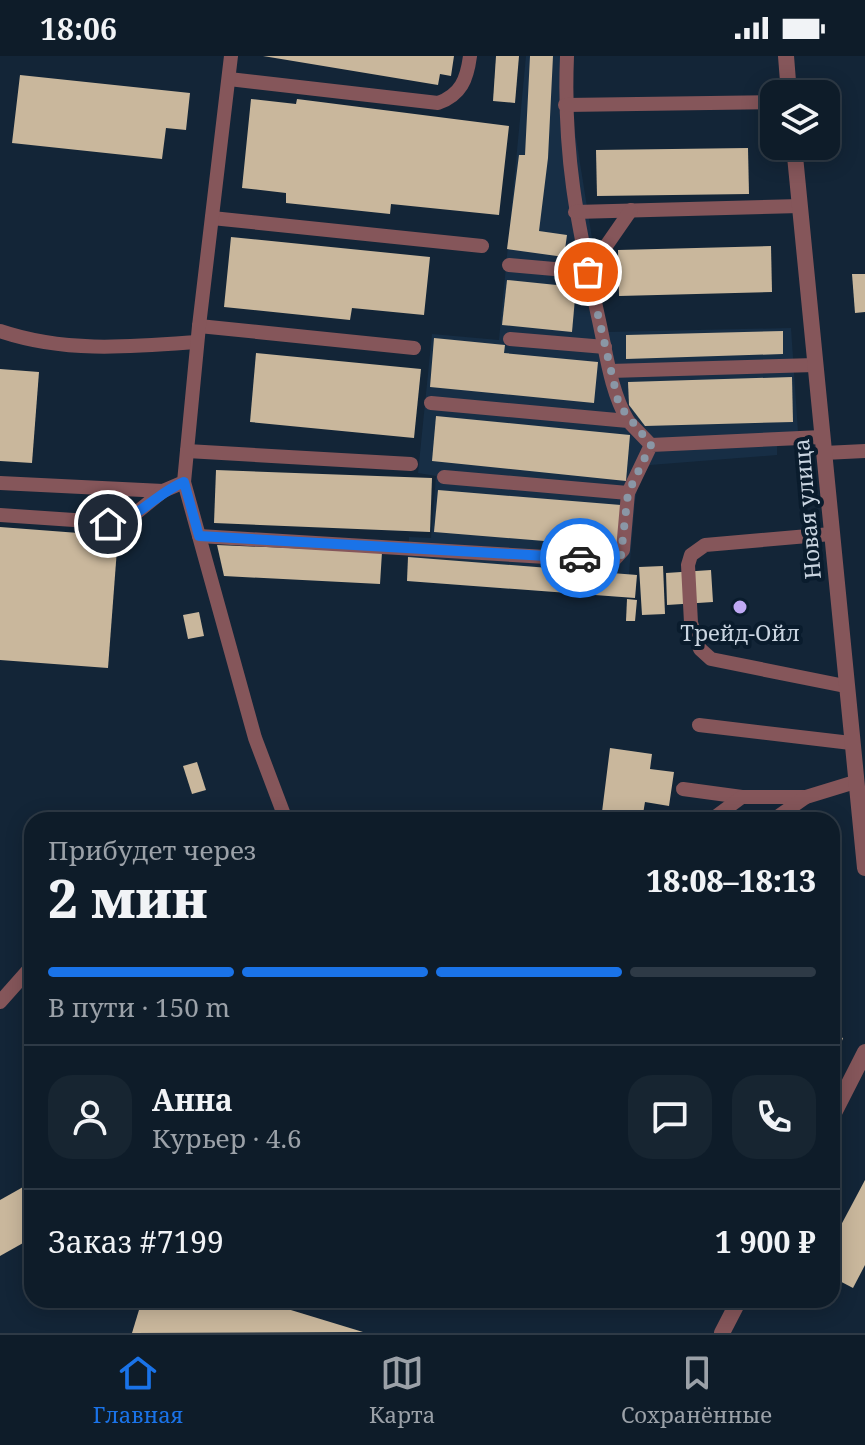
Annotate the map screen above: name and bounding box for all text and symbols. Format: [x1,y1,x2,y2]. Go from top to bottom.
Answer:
text: 18:06 [40,8,117,49]
map controls [760,80,840,160]
button: layers [760,80,840,160]
pin [554,238,622,306]
icon: bag [566,250,610,294]
street label: Новая улица [785,437,827,581]
pin [74,490,142,558]
icon: home [86,502,130,546]
courier [540,518,620,598]
icon: car [558,536,602,580]
marker: Трейд-Ойл [731,598,749,616]
place label: Трейд-Ойл [680,617,800,647]
text: Прибудет через [48,832,256,868]
text: 18:08–18:13 [646,860,816,901]
text: 2 мин [48,862,207,933]
text: В пути · 150 m [48,989,230,1025]
button: person [48,1075,132,1159]
button: chat [628,1075,712,1159]
button: phone [732,1075,816,1159]
text: Анна [152,1079,233,1120]
text: Курьер · 4.6 [152,1120,302,1156]
text: Заказ #7199 [48,1221,224,1262]
text: 1 900 ₽ [715,1221,816,1262]
tab: Главная [93,1351,183,1429]
tab: Карта [369,1351,435,1429]
tab: Сохранённые [621,1351,772,1429]

